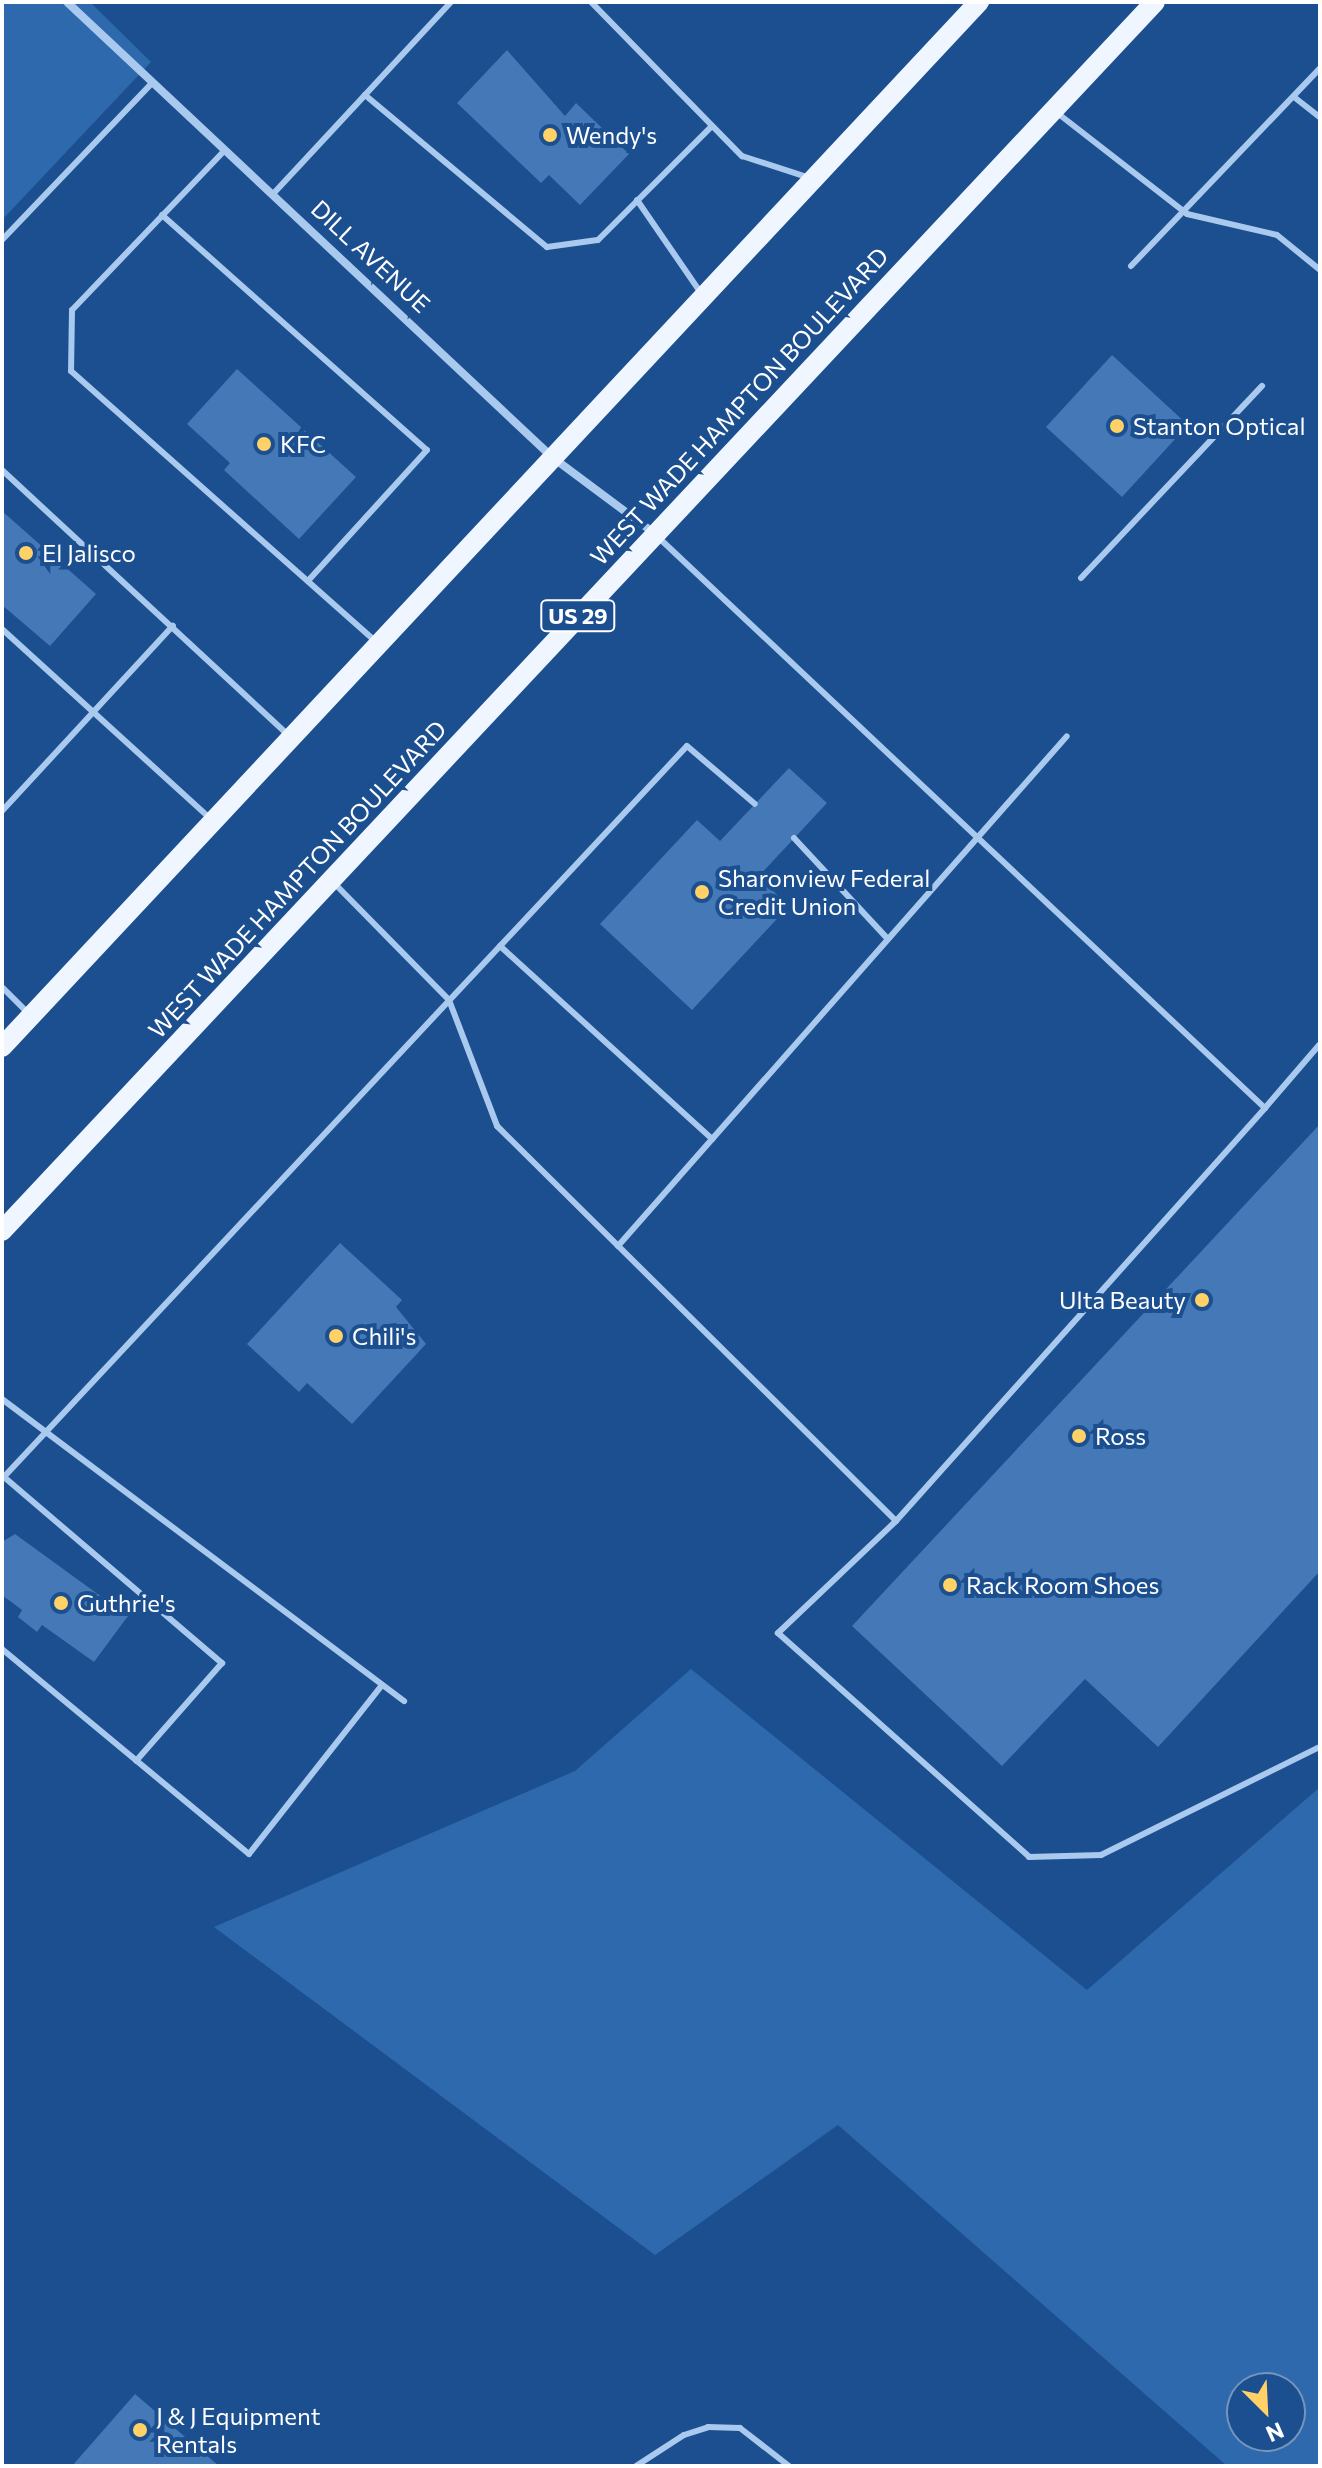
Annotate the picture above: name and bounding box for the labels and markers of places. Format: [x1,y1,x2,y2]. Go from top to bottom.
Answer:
place label: Wendy's [566,121,657,149]
marker: Wendy's [541,126,559,144]
place label: Stanton Optical [1133,412,1305,440]
marker: Stanton Optical [1108,417,1126,435]
place label: KFC [280,430,326,458]
marker: KFC [255,435,273,453]
place label: El Jalisco [42,539,136,567]
marker: El Jalisco [17,544,35,562]
place label: Sharonview Federal Credit Union [718,864,930,920]
marker: Sharonview Federal Credit Union [693,883,711,901]
place label: Ulta Beauty [1059,1286,1186,1314]
marker: Ulta Beauty [1193,1291,1211,1309]
place label: Chili's [352,1322,416,1350]
marker: Chili's [327,1327,345,1345]
place label: Ross [1095,1422,1146,1450]
marker: Ross [1070,1427,1088,1445]
place label: Rack Room Shoes [966,1571,1159,1599]
marker: Rack Room Shoes [941,1576,959,1594]
place label: Guthrie's [77,1589,176,1617]
marker: Guthrie's [52,1594,70,1612]
place label: J & J Equipment Rentals [156,2402,321,2458]
marker: J & J Equipment Rentals [131,2421,149,2439]

